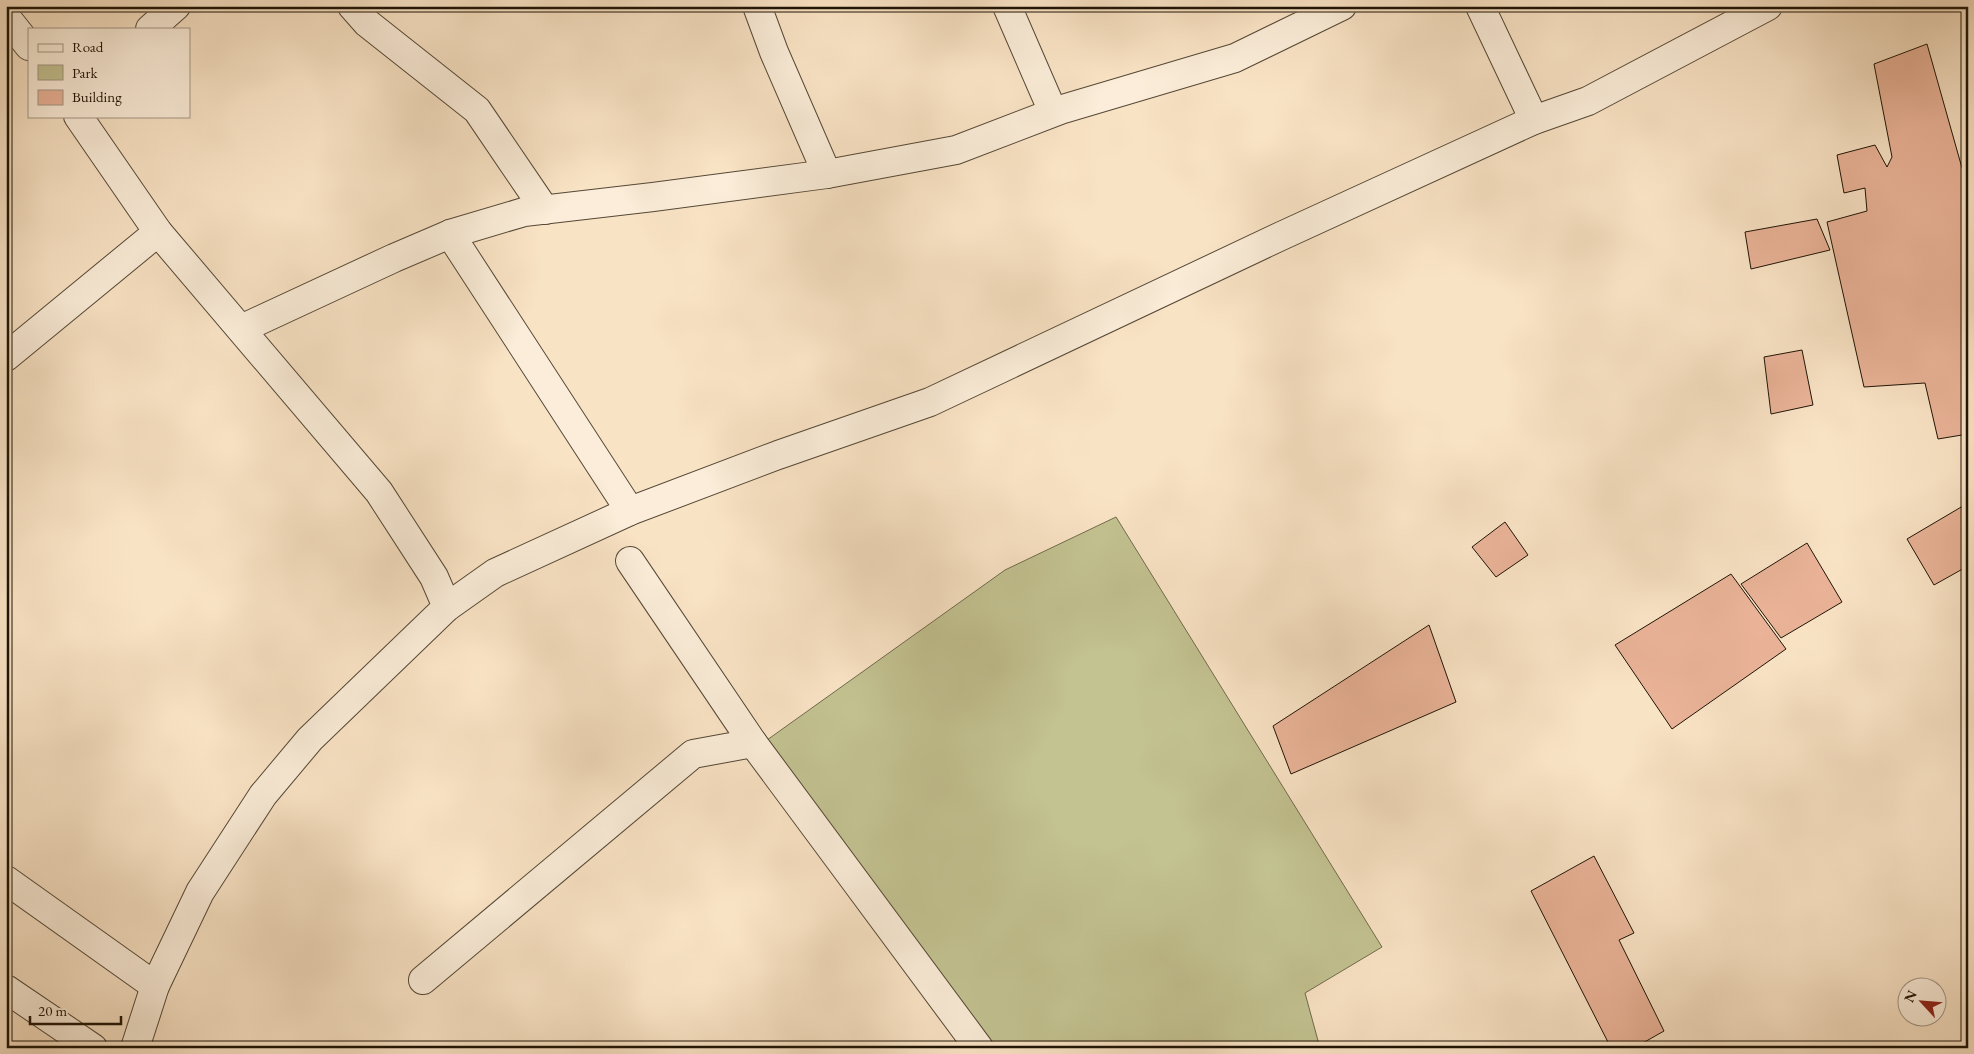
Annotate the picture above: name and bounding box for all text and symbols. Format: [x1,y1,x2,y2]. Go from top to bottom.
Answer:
legend [28,28,190,118]
text: Road [72,37,104,56]
text: Park [72,63,99,82]
text: Building [72,87,122,106]
north arrow [1896,976,1946,1026]
text: N [1900,987,1921,1005]
scale bar [30,994,121,1026]
text: 20 m [38,1001,67,1020]

